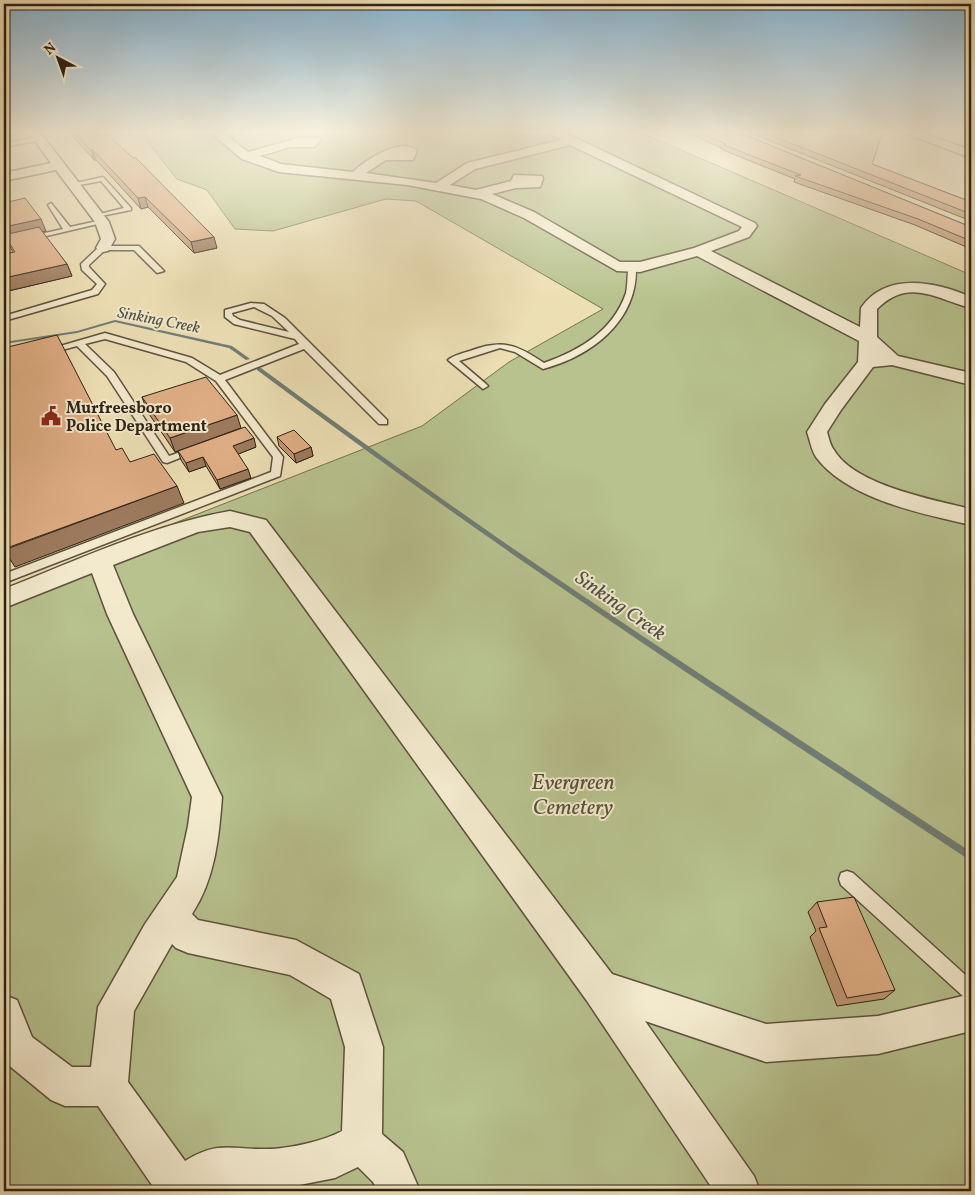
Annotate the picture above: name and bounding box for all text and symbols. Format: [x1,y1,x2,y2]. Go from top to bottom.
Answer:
north arrow [32,32,82,82]
text: N [40,39,61,60]
water label: Sinking Creek [115,302,203,340]
place label: Murfreesboro Police Department [66,398,207,438]
public building icon: Murfreesboro Police Department [40,405,62,427]
water label: Sinking Creek [569,565,671,648]
park label: Evergreen Cemetery [531,768,615,824]

